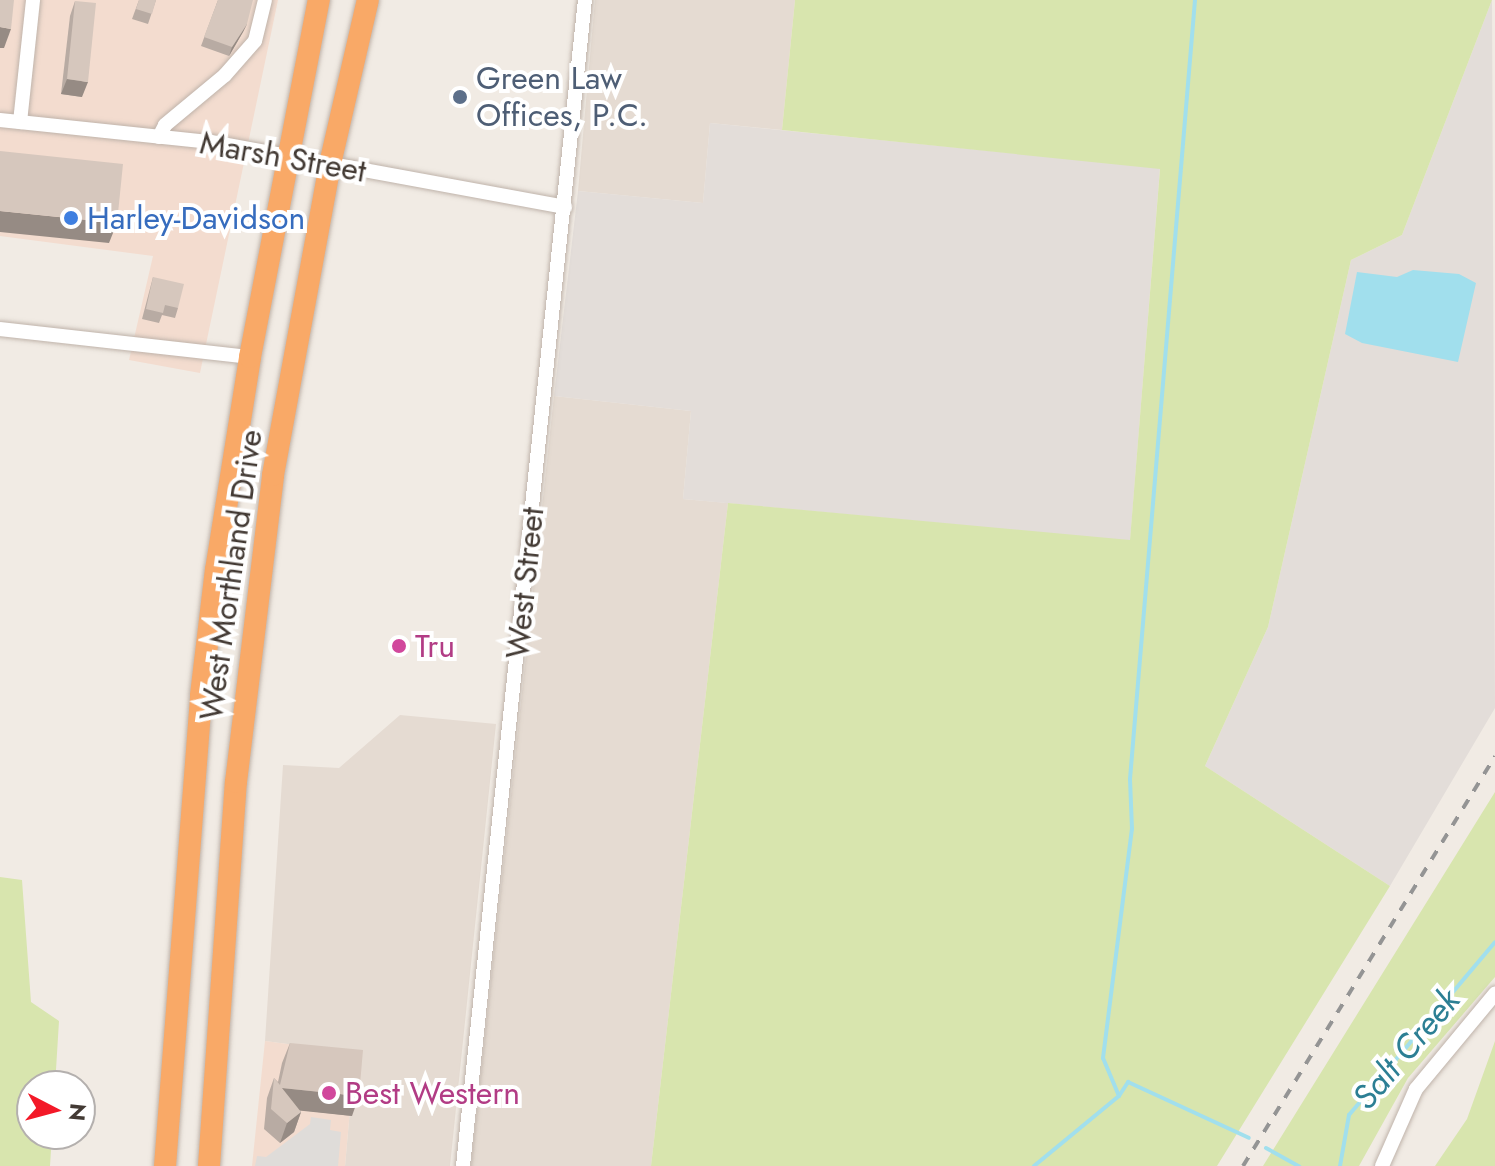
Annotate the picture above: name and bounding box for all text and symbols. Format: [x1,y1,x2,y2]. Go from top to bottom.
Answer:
place label: Green Law Offices, P.C. [476,60,648,135]
marker: Green Law Offices, P.C. [451,88,469,106]
street label: Marsh Street [197,124,369,190]
place label: Harley-Davidson [87,199,305,237]
marker: Harley-Davidson [62,209,80,227]
street label: West Morthland Drive [192,427,270,723]
street label: West Street [498,505,552,661]
place label: Tru [415,627,455,665]
marker: Tru [390,637,408,655]
water label: Salt Creek [1344,981,1468,1117]
north arrow [16,1070,96,1150]
place label: Best Western [345,1074,520,1112]
marker: Best Western [320,1084,338,1102]
text: N [61,1102,95,1123]

